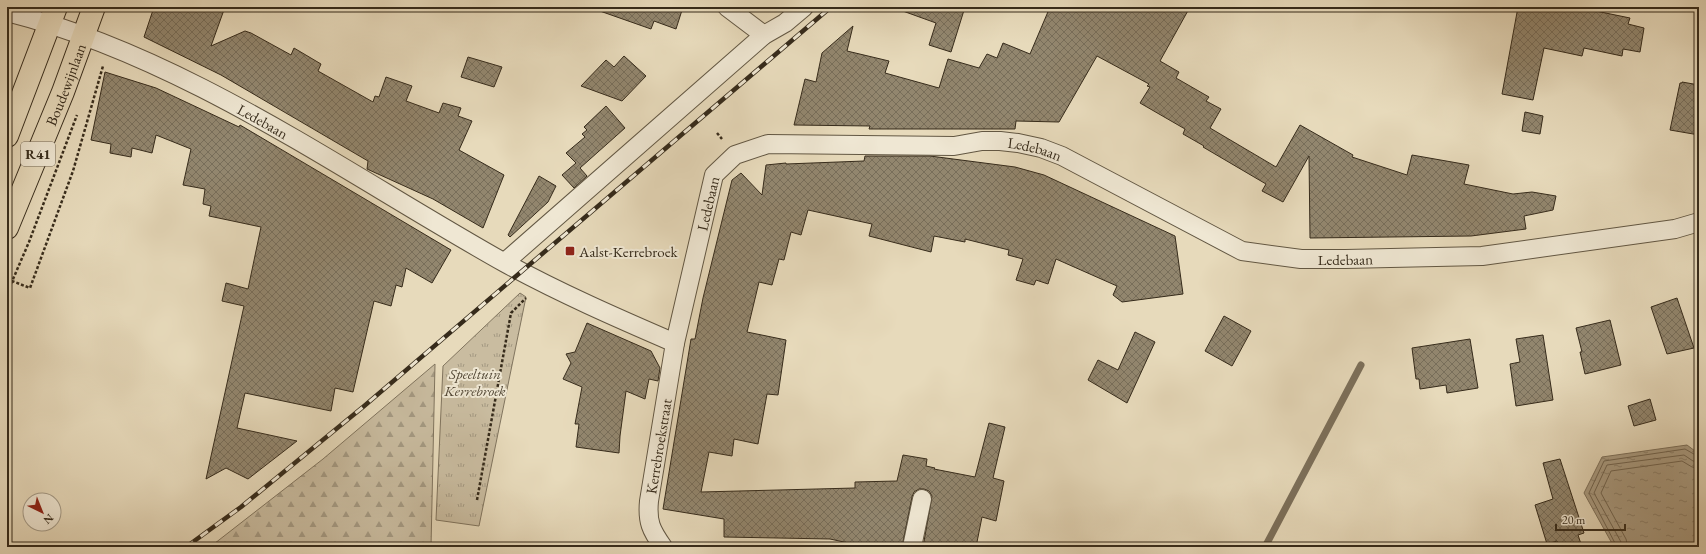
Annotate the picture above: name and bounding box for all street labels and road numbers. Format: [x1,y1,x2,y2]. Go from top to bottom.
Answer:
street label: Boudewijnlaan [41,41,89,128]
street label: Ledebaan [234,99,292,143]
street label: Ledebaan [1007,132,1065,165]
road number: R41 [21,142,55,166]
street label: Ledebaan [692,174,723,232]
street label: Ledebaan [1318,249,1373,269]
street label: Kerrebroekstraat [641,397,675,495]

